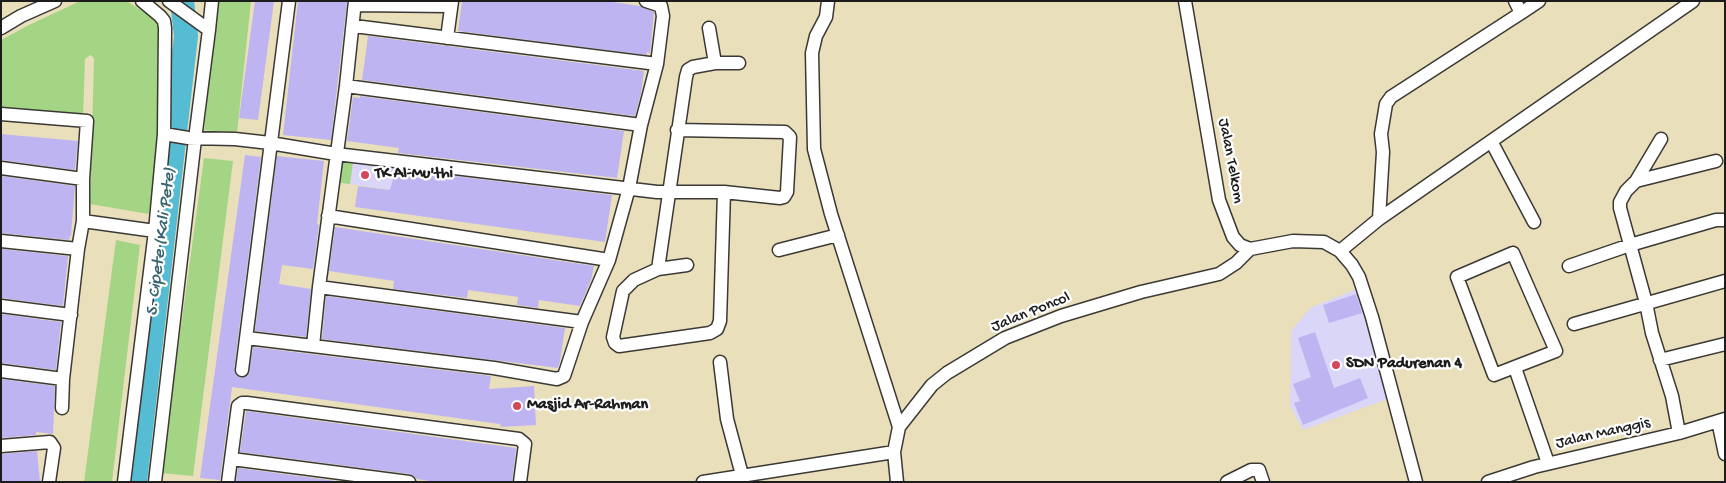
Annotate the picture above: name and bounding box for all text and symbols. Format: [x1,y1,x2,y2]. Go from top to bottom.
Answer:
street label: Jalan Telkom [1212,117,1248,205]
place label: TK Al-Mu'thi [375,165,453,185]
water label: S. Cipete (Kali Pete) [142,167,182,317]
marker: TK Al-Mu'thi [359,169,371,181]
street label: Jalan Poncol [989,289,1073,337]
place label: SDN Padurenan 4 [1346,355,1462,375]
marker: SDN Padurenan 4 [1330,359,1342,371]
place label: Masjid Ar-Rahman [527,396,648,416]
marker: Masjid Ar-Rahman [511,400,523,412]
street label: Jalan Manggis [1554,414,1652,454]

